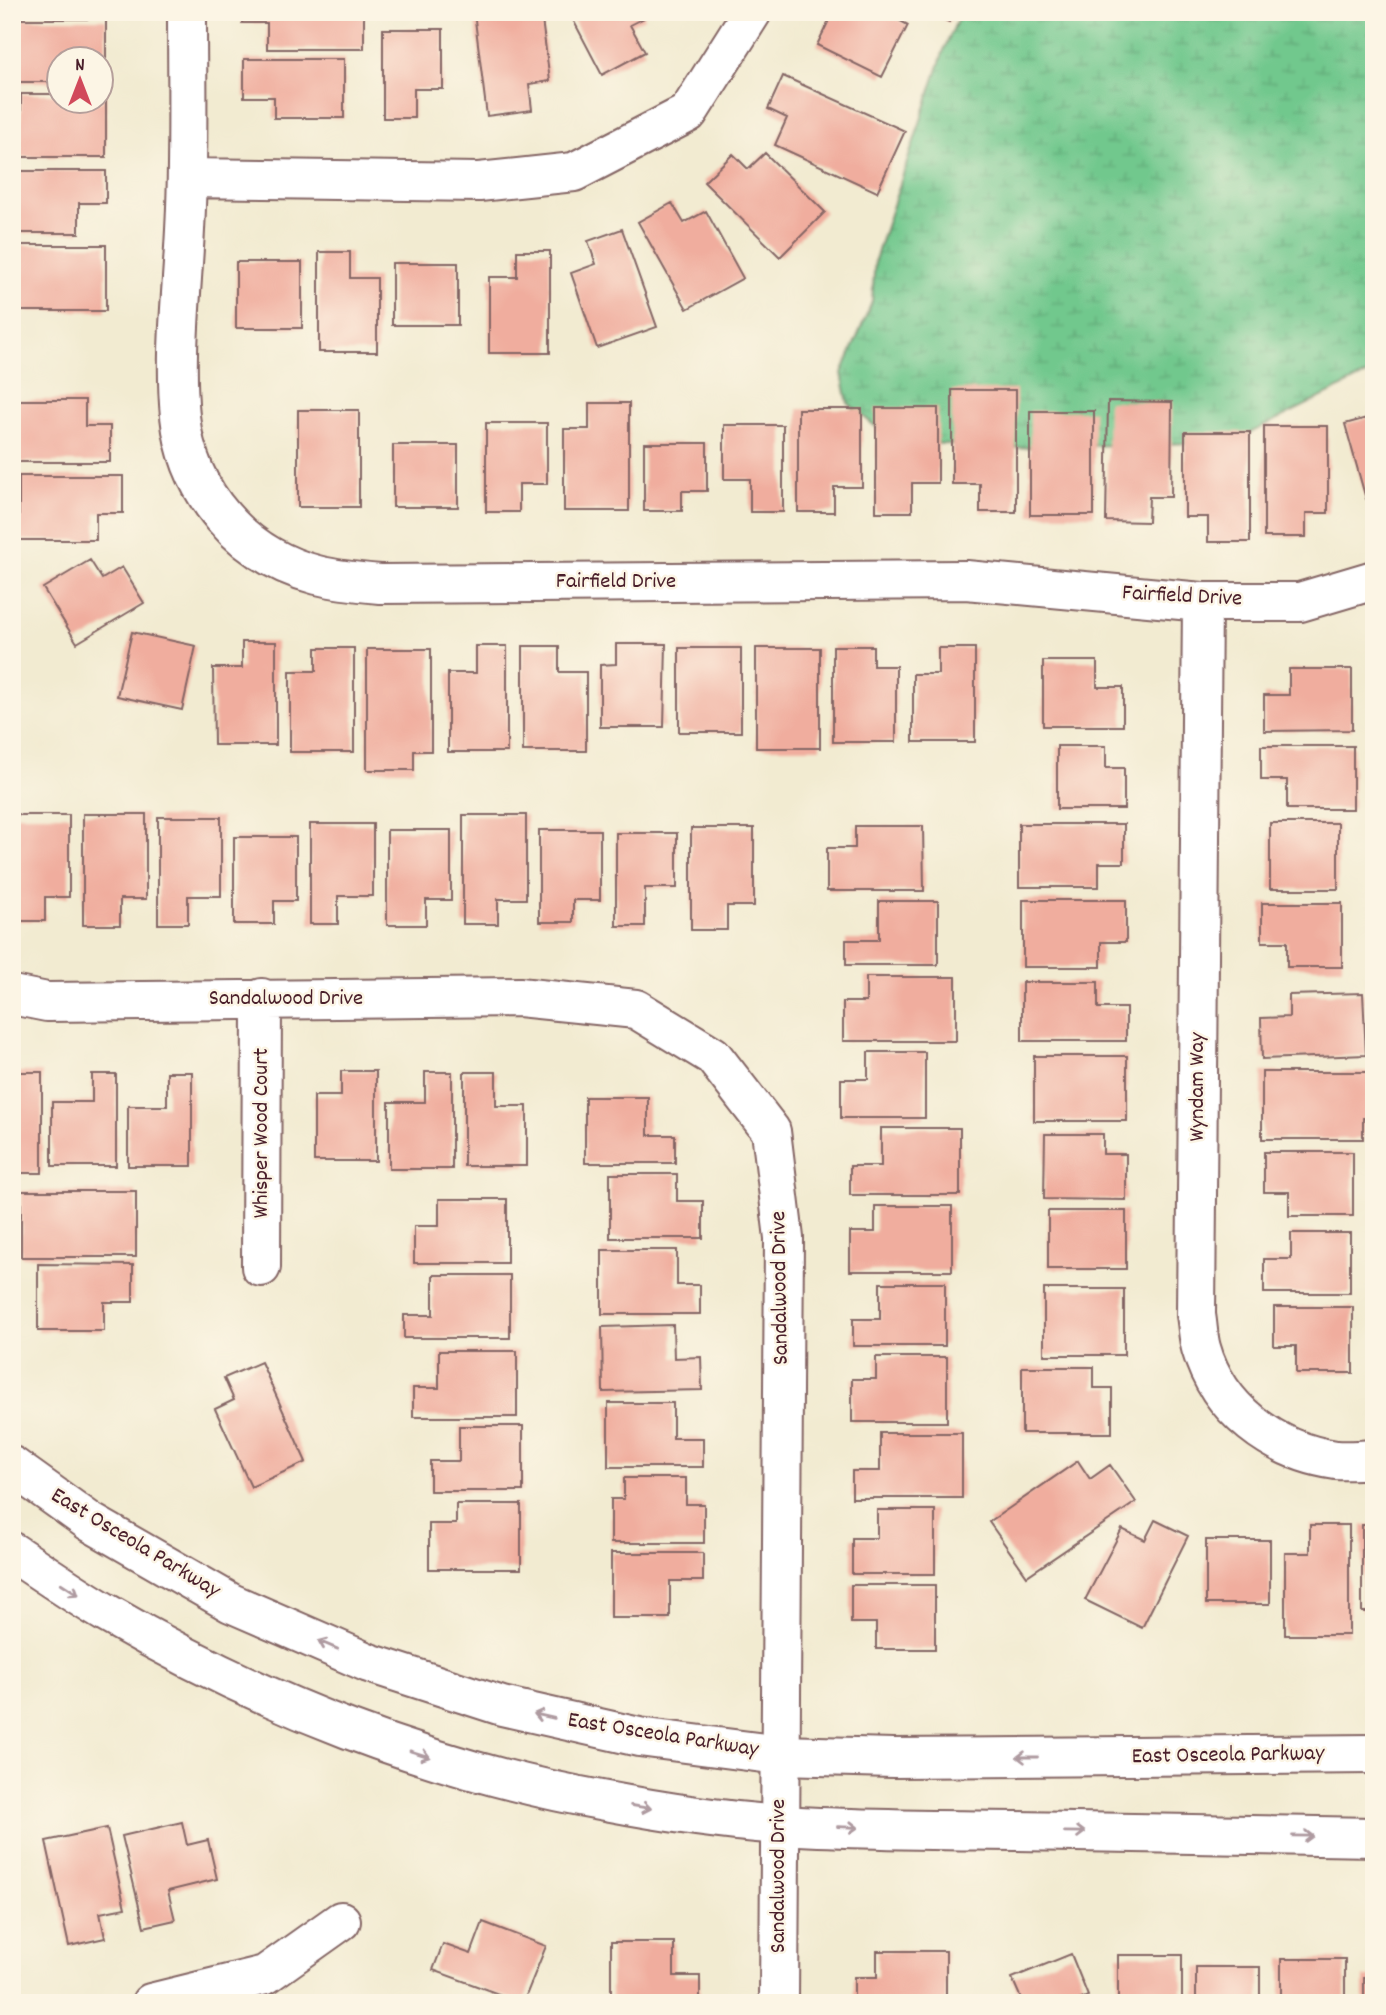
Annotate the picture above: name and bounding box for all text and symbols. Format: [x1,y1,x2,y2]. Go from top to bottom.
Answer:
north arrow [46,46,116,116]
text: N [75,53,85,80]
street label: Fairfield Drive [556,566,676,599]
street label: Fairfield Drive [1121,577,1243,617]
street label: Sandalwood Drive [209,983,363,1016]
street label: Wyndam Way [1182,1032,1215,1142]
street label: Whisper Wood Court [246,1048,279,1218]
street label: Sandalwood Drive [763,1211,799,1365]
street label: East Osceola Parkway [44,1480,227,1608]
one-way arrow [59,1582,79,1596]
one-way arrow [318,1638,339,1651]
street label: East Osceola Parkway [565,1705,761,1767]
one-way arrow [533,1708,556,1722]
street label: East Osceola Parkway [1131,1738,1325,1774]
one-way arrow [409,1748,431,1761]
one-way arrow [1016,1750,1039,1764]
street label: Sandalwood Drive [763,1799,796,1953]
one-way arrow [629,1801,652,1814]
one-way arrow [836,1821,859,1834]
one-way arrow [1063,1825,1086,1839]
one-way arrow [1291,1829,1314,1843]

